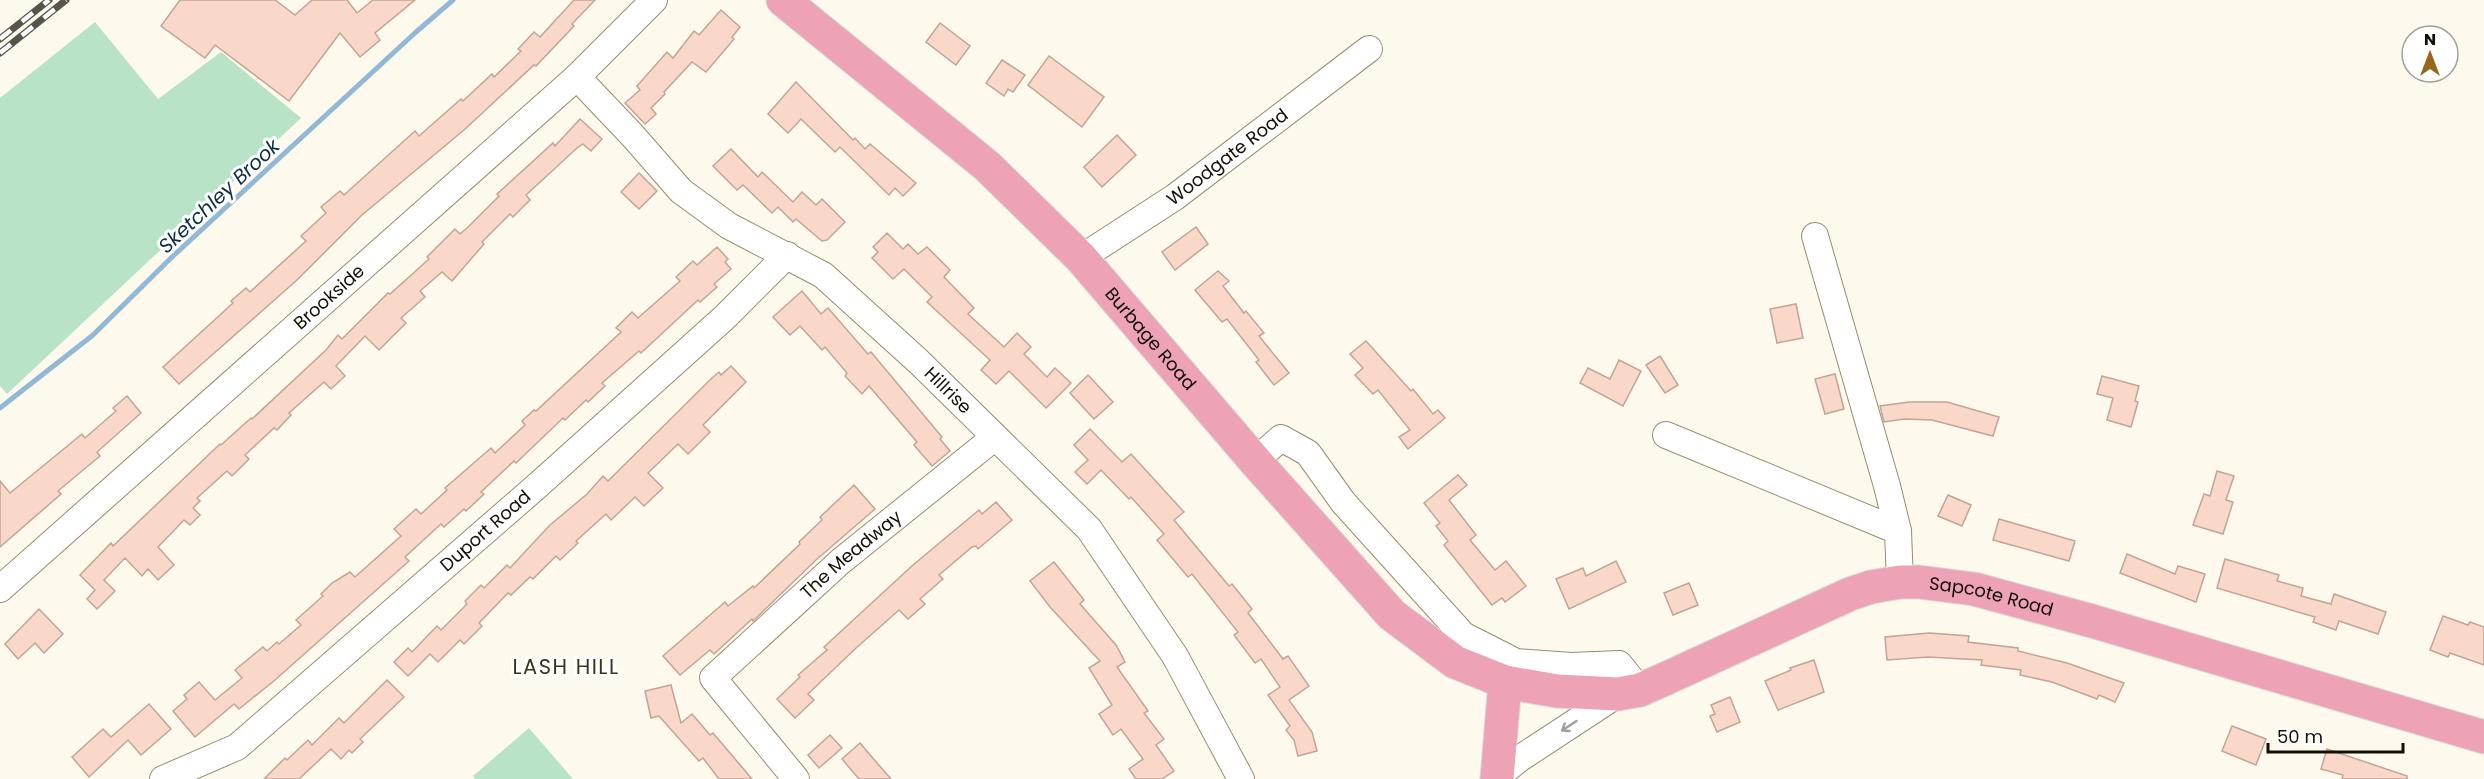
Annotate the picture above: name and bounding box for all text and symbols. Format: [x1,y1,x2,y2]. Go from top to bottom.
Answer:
north arrow [2400,24,2460,84]
text: N [2424,28,2436,51]
street label: Woodgate Road [1161,102,1293,211]
water label: Sketchley Brook [152,131,287,260]
street label: Brookside [288,258,370,335]
street label: Burbage Road [1099,282,1202,395]
street label: Hillrise [919,361,978,419]
street label: Duport Road [434,484,536,577]
street label: The Meadway [795,504,907,604]
street label: Sapcote Road [1928,570,2056,622]
district label: LASH HILL [512,652,620,681]
scale bar [2268,716,2403,754]
one-way arrow [1560,719,1577,732]
text: 50 m [2277,724,2323,749]

